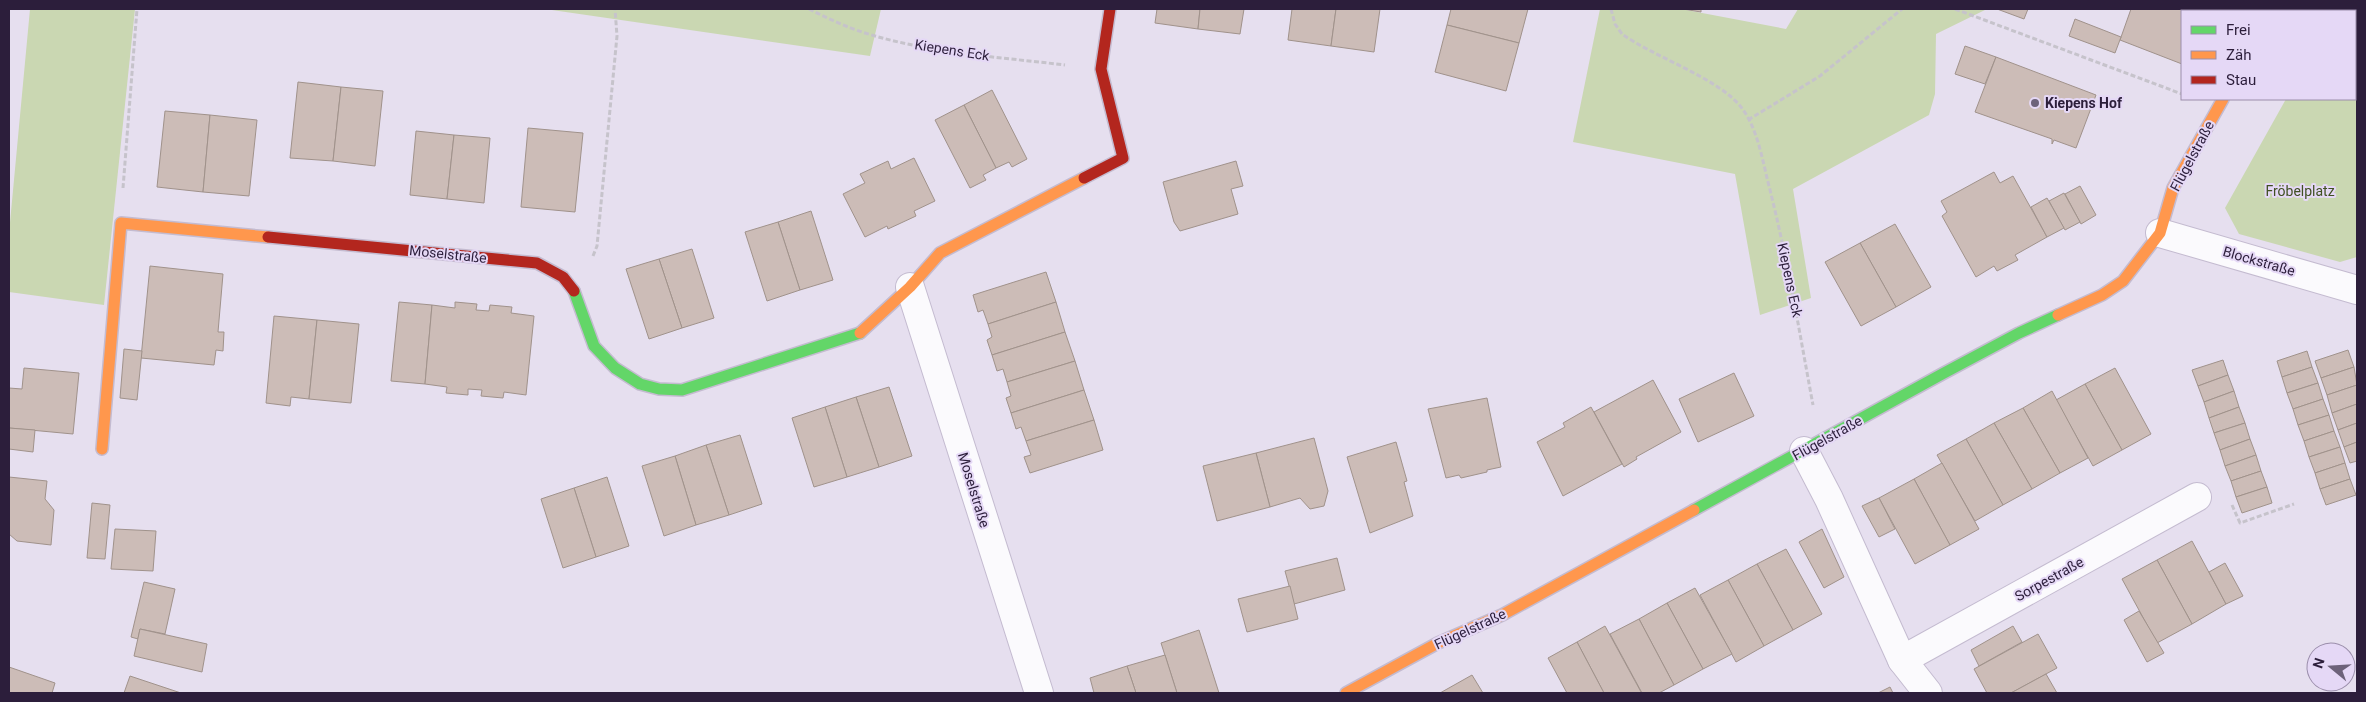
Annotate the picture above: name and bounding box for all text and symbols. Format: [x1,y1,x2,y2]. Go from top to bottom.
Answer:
legend [2181,10,2356,100]
text: Frei [2226,21,2251,39]
street label: Kiepens Eck [913,36,991,64]
text: Zäh [2226,46,2251,64]
text: Stau [2226,71,2256,89]
place label: Kiepens Hof [2045,95,2123,111]
marker: Kiepens Hof [2029,97,2041,109]
street label: Flügelstraße [2167,118,2217,194]
park label: Fröbelplatz [2265,183,2335,199]
street label: Kiepens Eck [1774,241,1806,320]
street label: Moselstraße [408,242,488,266]
street label: Blockstraße [2221,243,2297,279]
street label: Flügelstraße [1789,412,1865,464]
street label: Moselstraße [955,450,993,530]
street label: Sorpestraße [2012,554,2086,604]
street label: Flügelstraße [1432,605,1508,653]
north arrow [2306,642,2356,692]
text: N [2309,656,2328,670]

